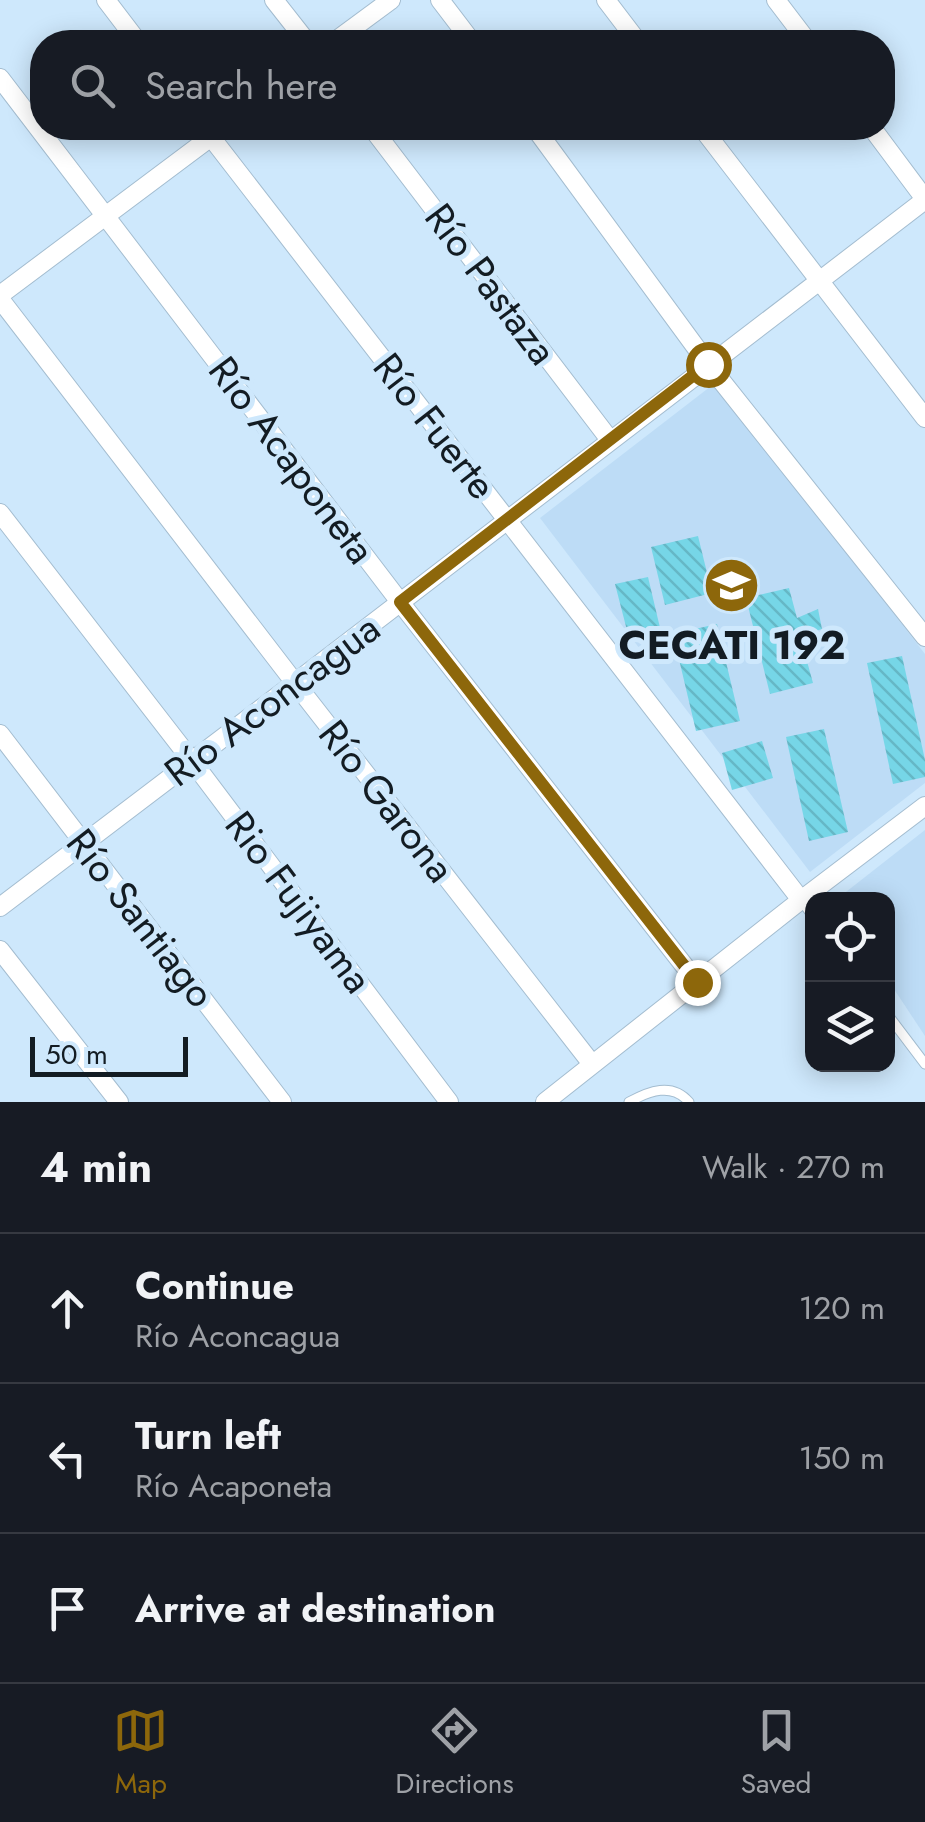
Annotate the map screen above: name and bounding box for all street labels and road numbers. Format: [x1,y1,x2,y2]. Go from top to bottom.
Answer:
street label: Río Pastaza [411,191,571,377]
street label: Río Fuerte [359,341,511,511]
street label: Río Acaponeta [195,344,389,576]
street label: Río Aconcagua [152,600,392,800]
street label: Río Garona [305,707,469,895]
street label: Rio Fujiyama [211,799,387,1005]
street label: Río Santiago [53,816,229,1020]

